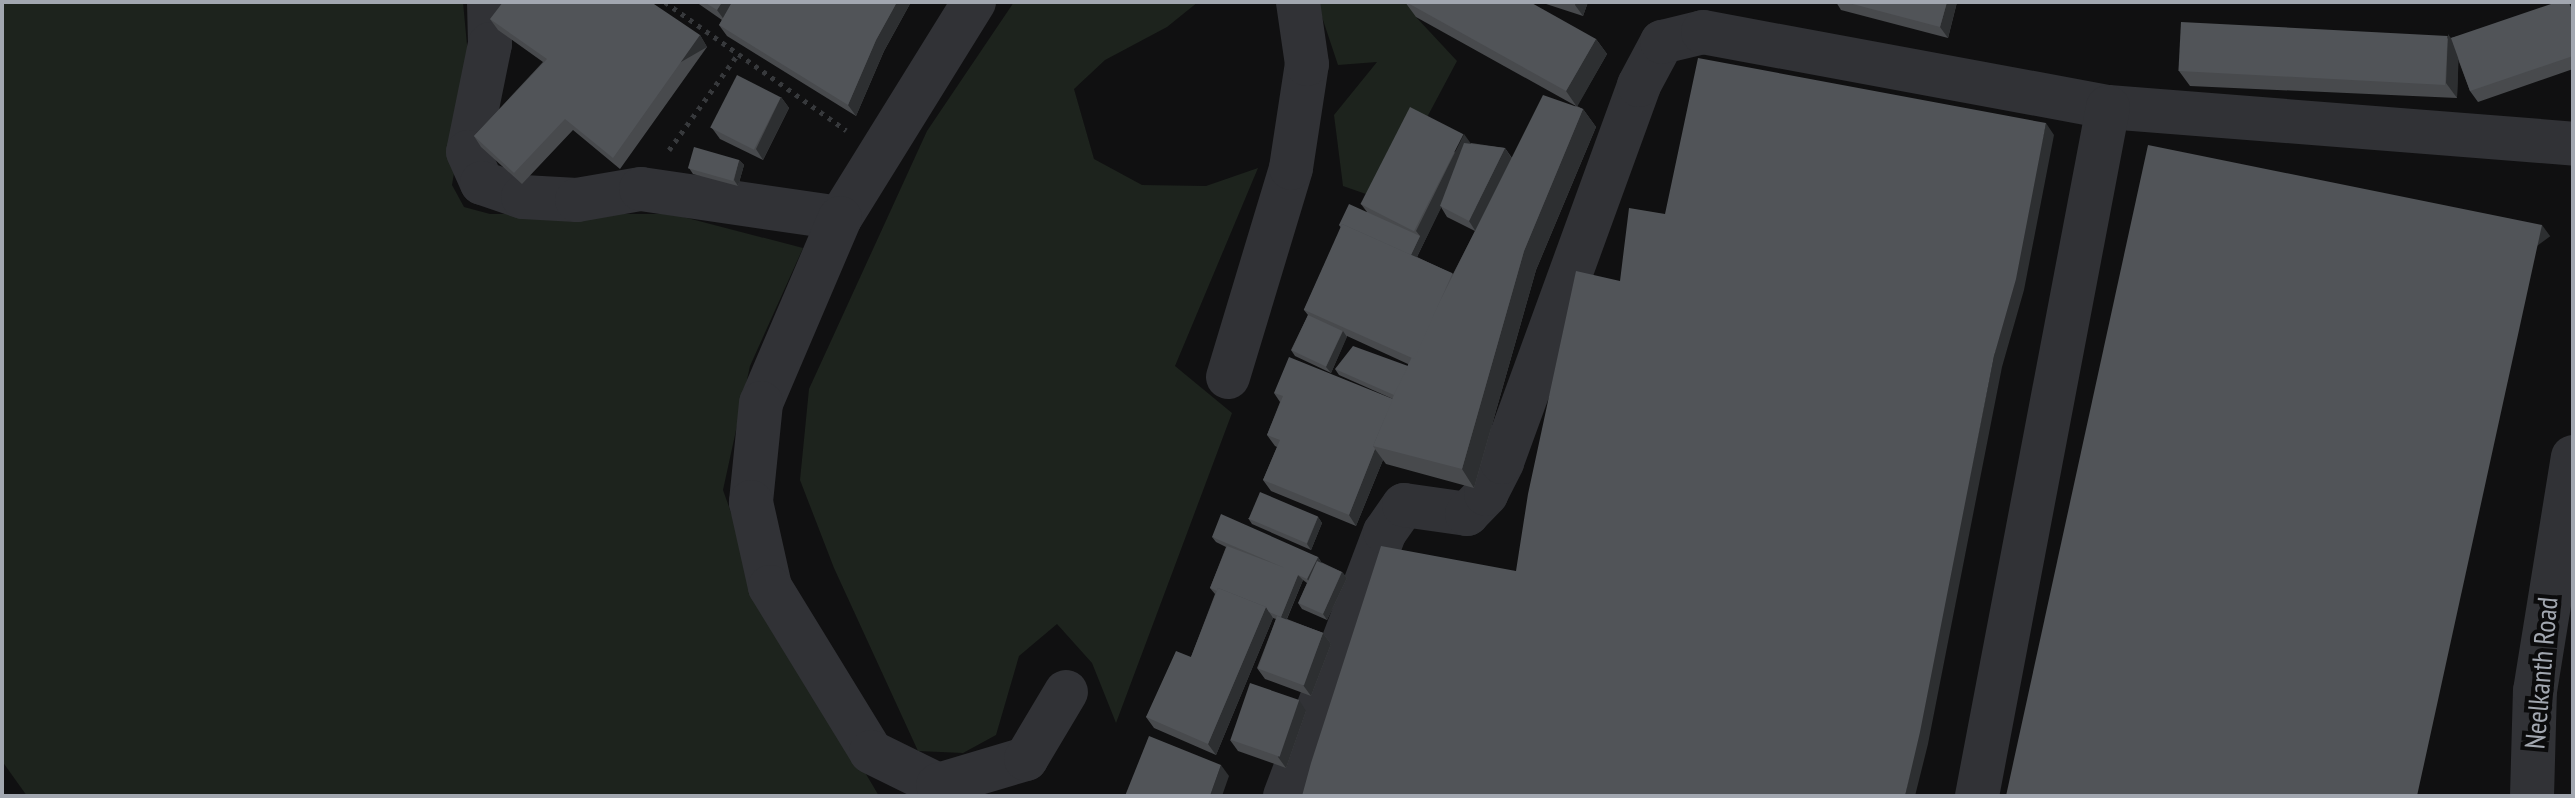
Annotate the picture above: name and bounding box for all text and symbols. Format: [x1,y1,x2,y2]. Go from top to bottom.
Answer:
street label: Neelkanth Road [2518,596,2564,750]

